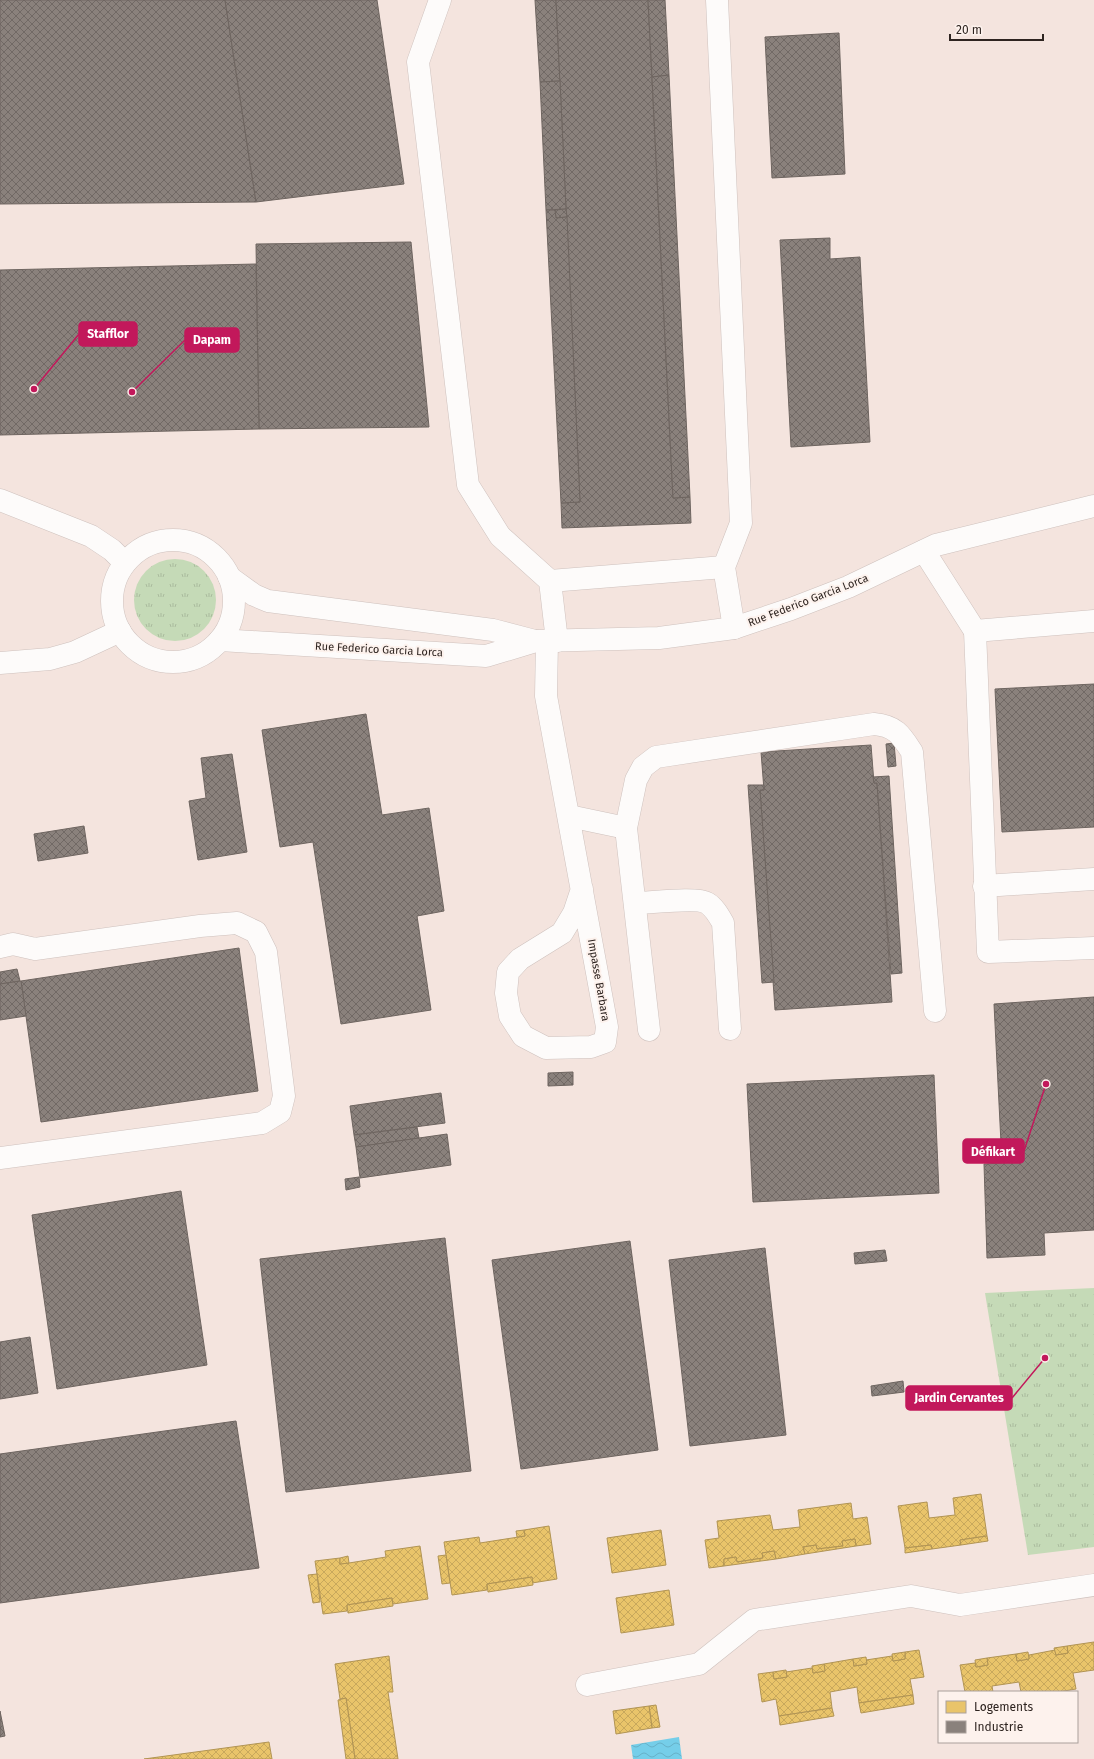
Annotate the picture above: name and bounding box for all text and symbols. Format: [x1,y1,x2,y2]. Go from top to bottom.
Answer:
scale bar [950,16,1043,42]
text: 20 m [956,23,982,37]
callout: Stafflor [79,322,137,346]
text: Stafflor [87,327,129,341]
callout: Dapam [185,328,239,352]
text: Dapam [193,333,231,347]
street label: Rue Federico Garcia Lorca [746,571,870,629]
street label: Rue Federico Garcia Lorca [315,640,443,659]
street label: Impasse Barbara [585,938,612,1022]
callout: Défikart [963,1139,1024,1163]
text: Défikart [971,1145,1015,1159]
callout: Jardin Cervantes [906,1386,1012,1410]
text: Jardin Cervantes [913,1391,1004,1405]
legend [938,1691,1078,1743]
text: Logements [974,1700,1033,1714]
text: Industrie [974,1720,1023,1734]

